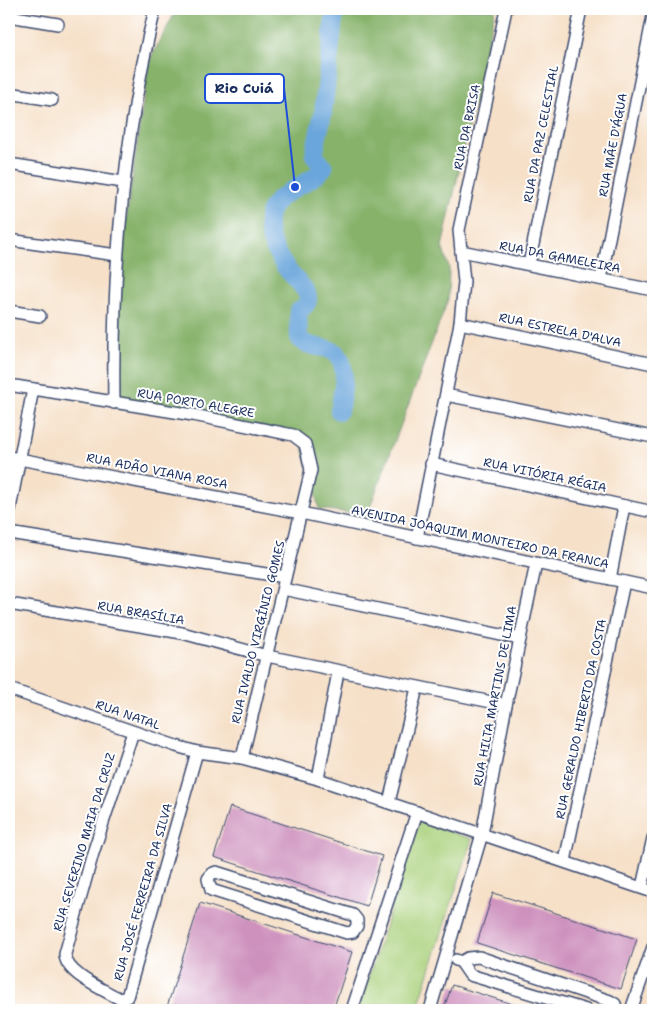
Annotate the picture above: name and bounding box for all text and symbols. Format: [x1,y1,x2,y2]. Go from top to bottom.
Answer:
street label: RUA DA PAZ CELESTIAL [520,64,562,204]
callout: Rio Cuiá [205,74,284,103]
text: Rio Cuiá [214,79,274,97]
street label: RUA DA BRISA [450,82,484,171]
street label: RUA MÃE D'ÁGUA [595,91,631,198]
street label: RUA DA GAMELEIRA [498,237,622,277]
street label: RUA ESTRELA D'ALVA [497,309,623,351]
street label: RUA PORTO ALEGRE [136,385,256,421]
street label: RUA ADÃO VIANA ROSA [85,449,229,493]
street label: RUA VITÓRIA RÉGIA [482,454,608,496]
street label: AVENIDA JOAQUIM MONTEIRO DA FRANCA [350,502,611,572]
street label: RUA IVALDO VIRGÍNIO GOMES [227,539,289,725]
street label: RUA BRASÍLIA [96,598,186,629]
street label: RUA HILTA MARTINS DE LIMA [470,604,520,787]
street label: RUA GERALDO HIBERTO DA COSTA [552,617,610,821]
street label: RUA NATAL [93,696,163,734]
street label: RUA SEVERINO MAIA DA CRUZ [49,751,119,933]
street label: RUA JOSÉ FERREIRA DA SILVA [110,801,176,983]

